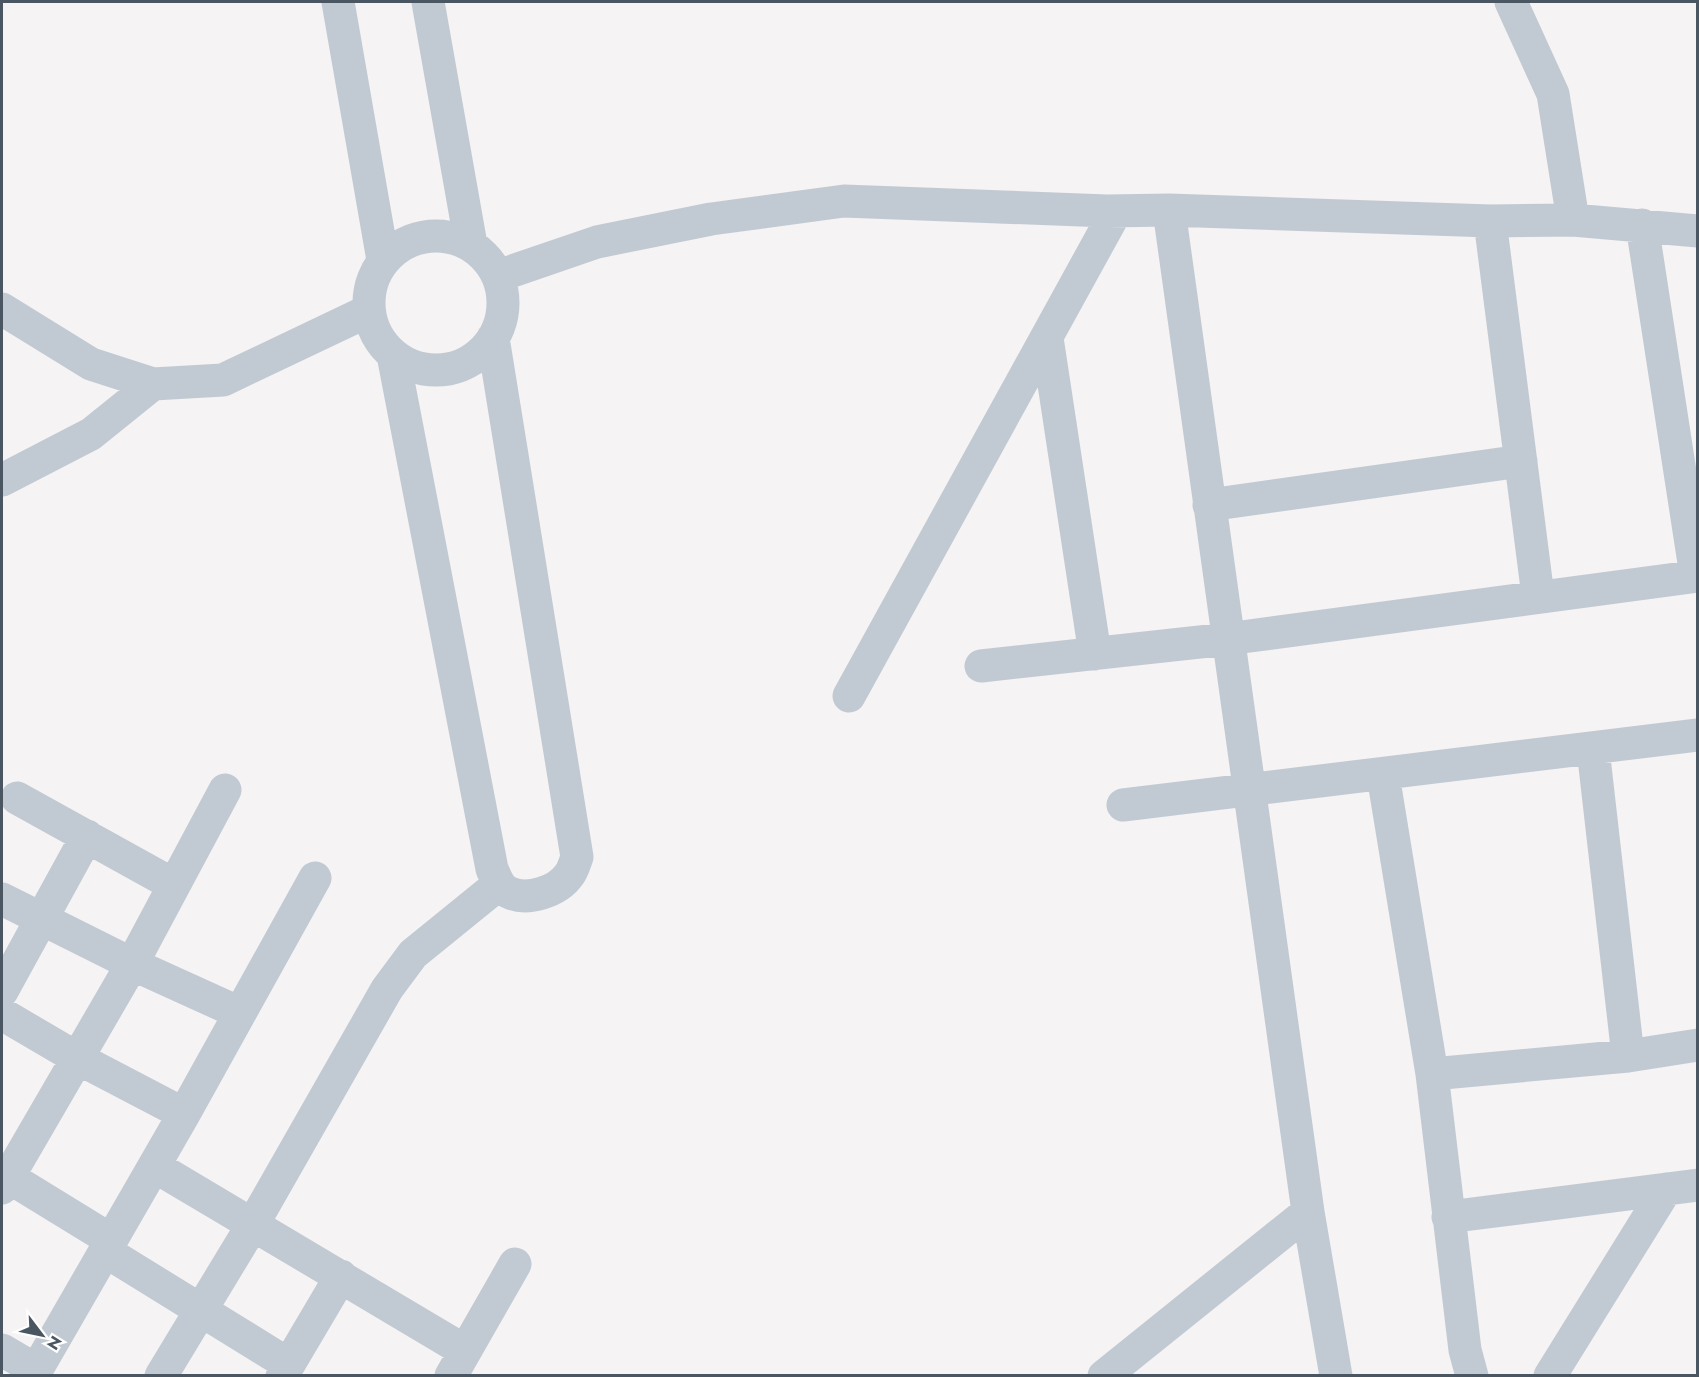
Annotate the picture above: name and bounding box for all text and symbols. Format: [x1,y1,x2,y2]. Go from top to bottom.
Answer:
north arrow [12,1305,72,1365]
text: N [41,1331,67,1354]

